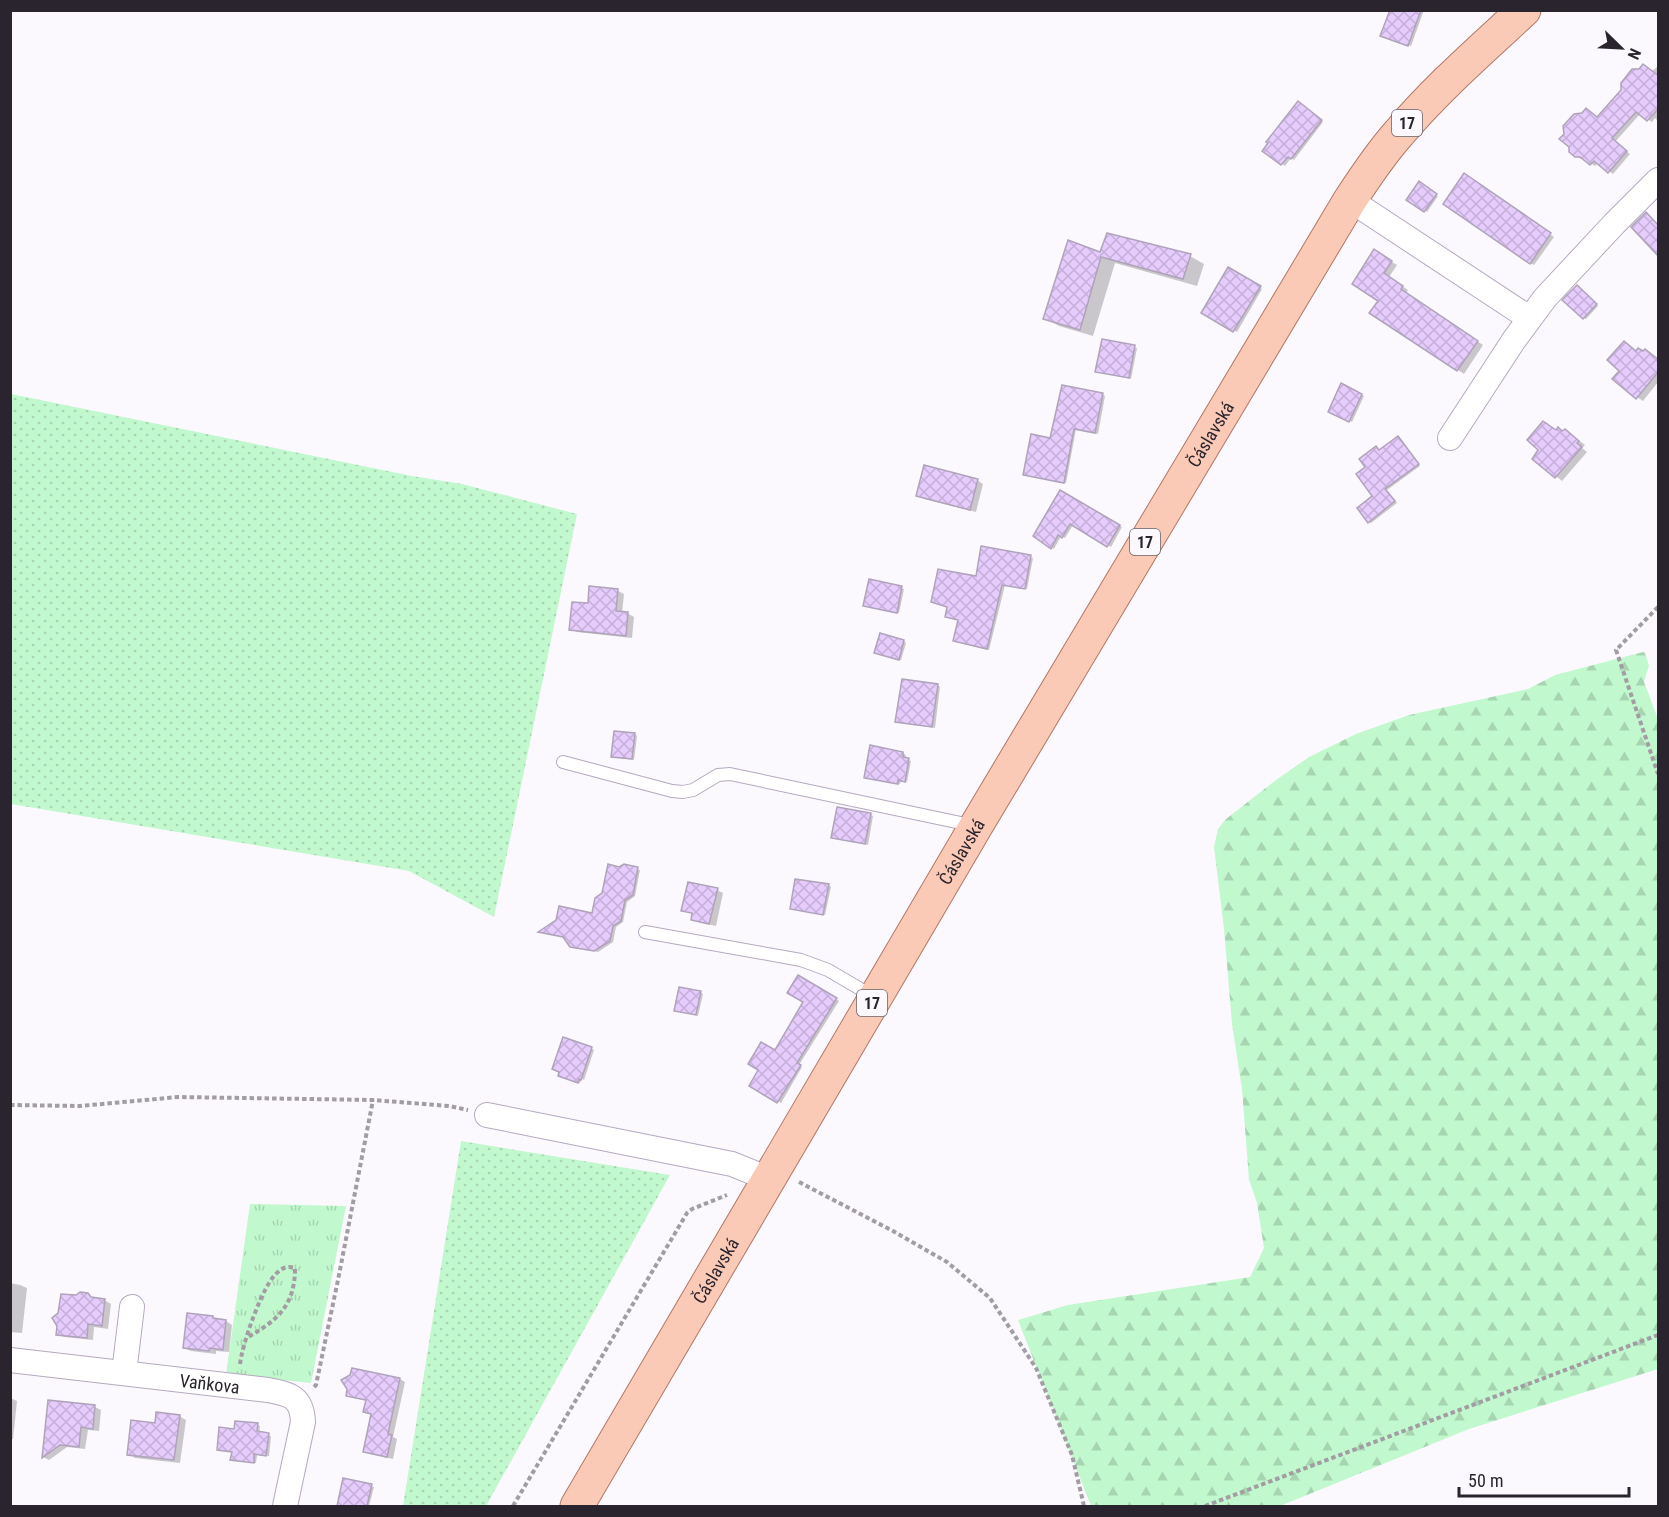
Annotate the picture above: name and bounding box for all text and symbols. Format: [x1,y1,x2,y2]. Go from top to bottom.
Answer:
north arrow [1591,18,1651,78]
text: N [1624,46,1645,62]
road number: 17 [1392,110,1422,136]
street label: Čáslavská [1183,398,1238,470]
road number: 17 [1130,529,1160,555]
street label: Čáslavská [934,815,988,888]
road number: 17 [857,990,887,1016]
street label: Čáslavská [688,1234,743,1307]
street label: Vaňkova [179,1369,241,1397]
scale bar [1459,1460,1628,1498]
text: 50 m [1468,1470,1503,1491]

